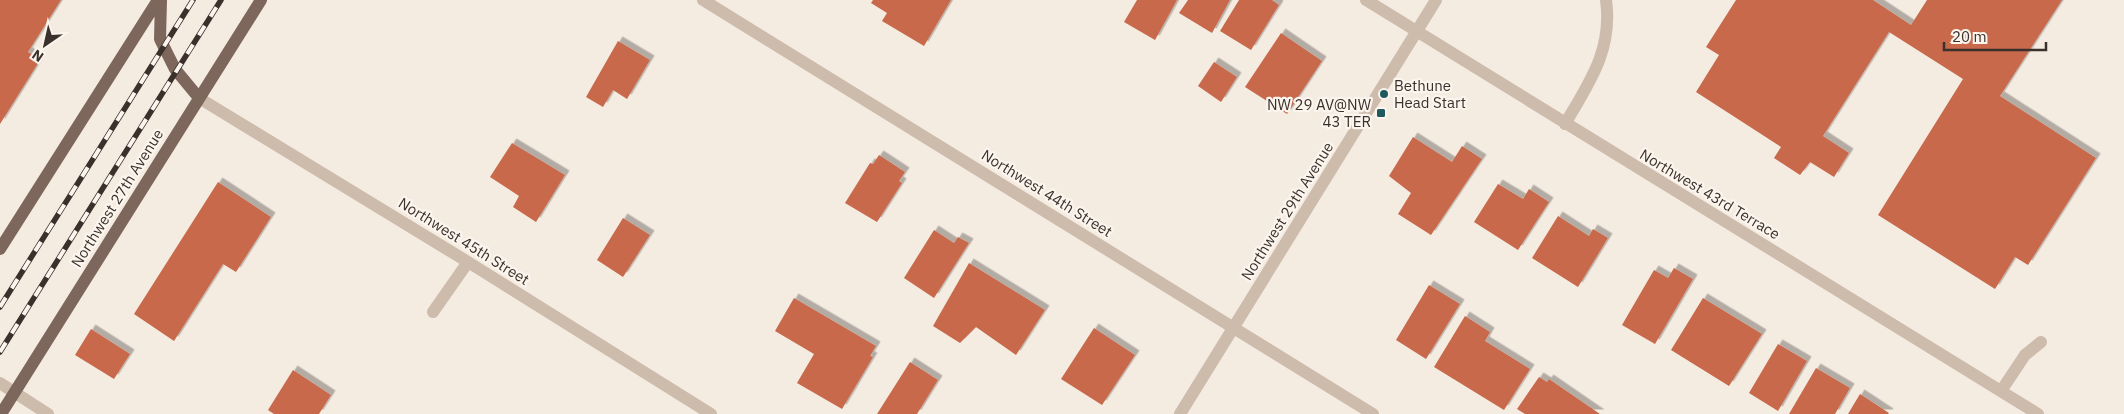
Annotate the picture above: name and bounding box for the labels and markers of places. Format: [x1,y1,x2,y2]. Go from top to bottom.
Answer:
place label: Bethune Head Start [1394,76,1466,112]
marker: Bethune Head Start [1378,88,1390,100]
place label: NW 29 AV@NW 43 TER [1267,95,1372,131]
marker: NW 29 AV@NW 43 TER [1375,107,1387,119]

